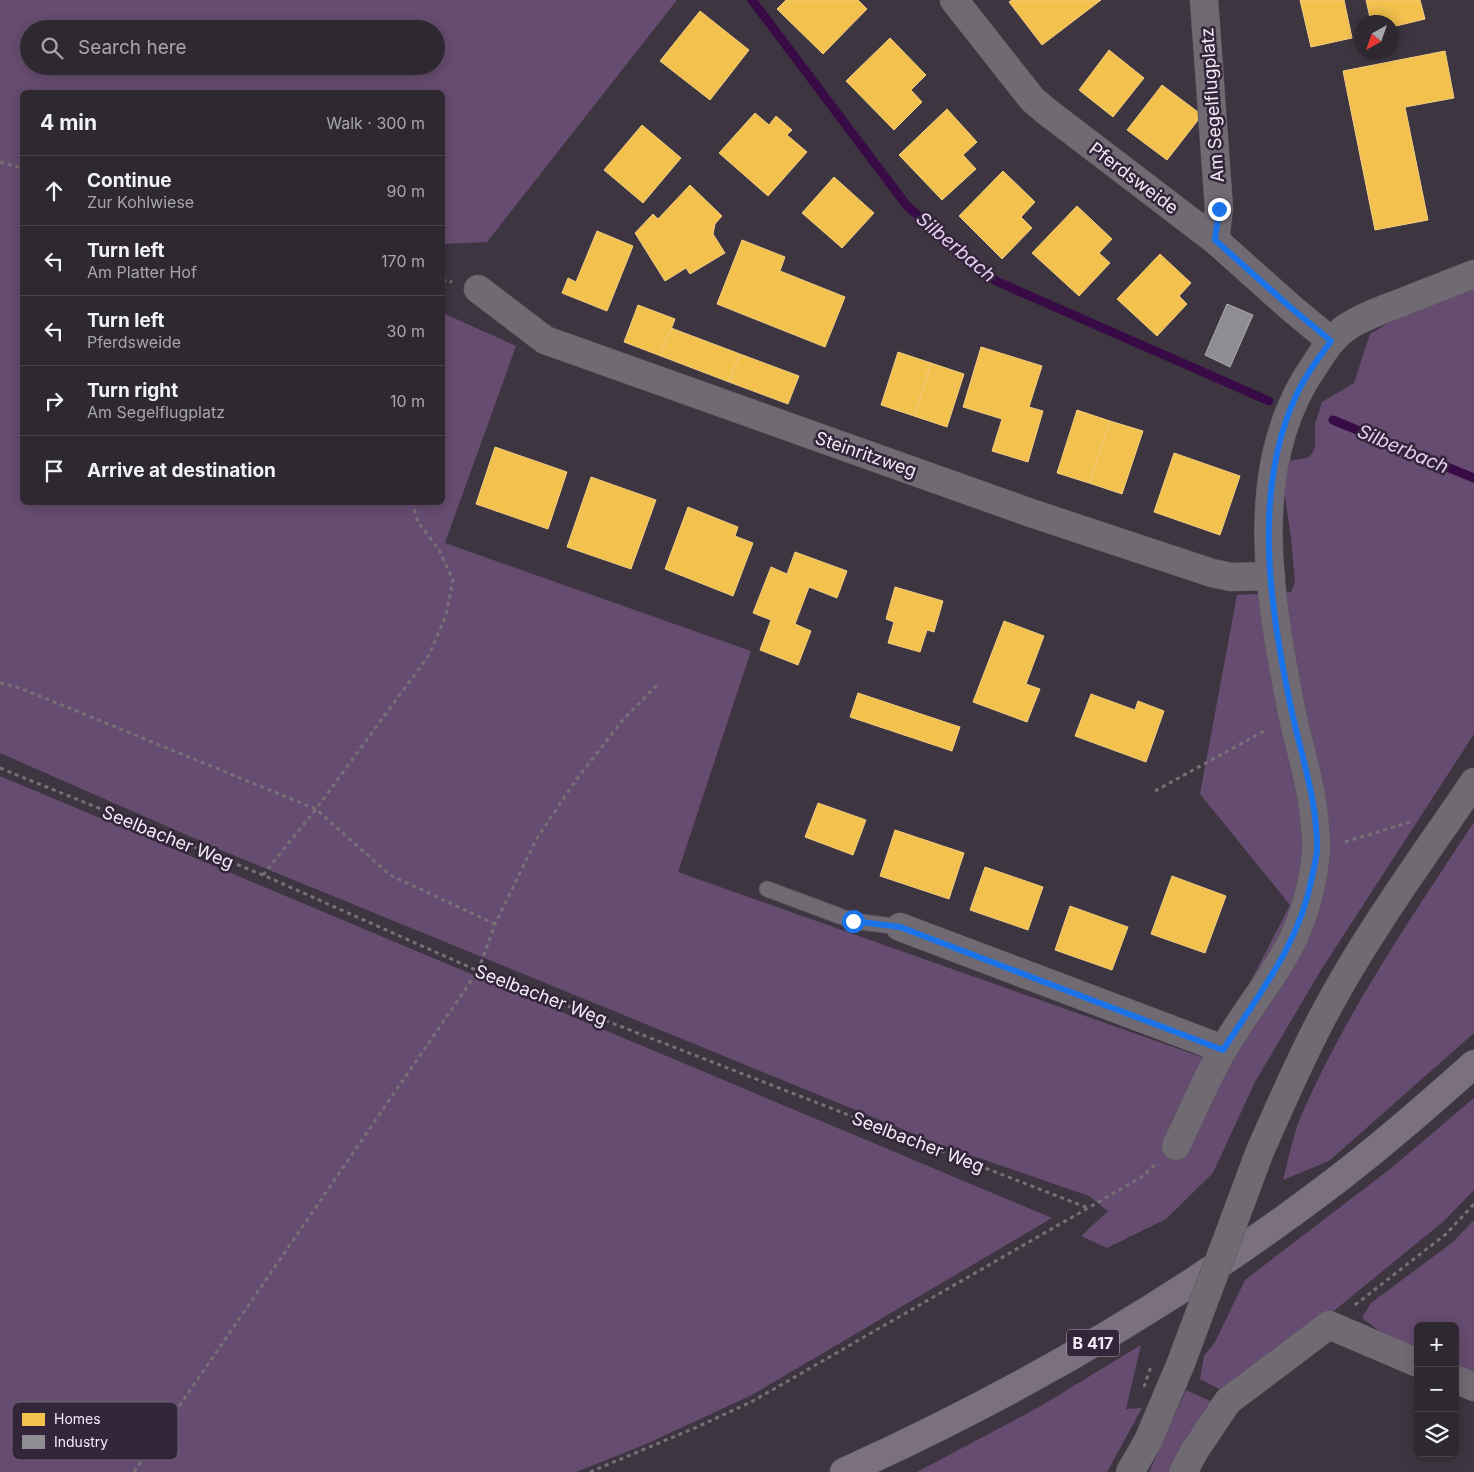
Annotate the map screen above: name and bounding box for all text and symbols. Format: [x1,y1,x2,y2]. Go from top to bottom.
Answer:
north arrow [1354,15,1399,60]
search box [20,20,445,75]
street label: Am Segelflugplatz [1196,27,1228,183]
icon: search [38,34,66,62]
text: Search here [78,36,187,59]
text: 4 min [40,110,97,135]
text: Walk · 300 m [326,113,425,133]
street label: Pferdsweide [1085,138,1183,218]
text: Continue [87,169,172,192]
icon: ahead [40,177,68,205]
text: 90 m [386,181,425,201]
text: Zur Kohlwiese [87,192,194,212]
route end [1208,198,1231,221]
water label: Silberbach [912,207,1000,287]
text: Turn left [87,239,165,262]
icon: left [40,247,68,275]
text: 170 m [381,251,425,271]
text: Am Platter Hof [87,262,197,282]
text: Turn left [87,309,165,332]
icon: left [40,317,68,345]
text: 30 m [387,321,425,341]
text: Pferdsweide [87,332,181,352]
text: Turn right [87,379,178,402]
icon: right [40,387,68,415]
text: 10 m [390,391,425,411]
text: Am Segelflugplatz [87,402,225,422]
water label: Silberbach [1354,419,1452,479]
street label: Steinritzweg [812,427,920,481]
icon: arrive [40,457,68,485]
text: Arrive at destination [87,459,276,482]
street label: Seelbacher Weg [99,801,237,873]
route start [842,910,865,933]
street label: Seelbacher Weg [472,960,610,1030]
street label: Seelbacher Weg [849,1107,987,1177]
map controls [1414,1322,1459,1457]
button: + [1414,1322,1459,1367]
road number: B 417 [1067,1330,1119,1356]
button: − [1414,1367,1459,1412]
legend [12,1402,178,1460]
text: Homes [54,1410,101,1427]
button: layers [1414,1412,1459,1457]
text: Industry [54,1433,108,1450]

